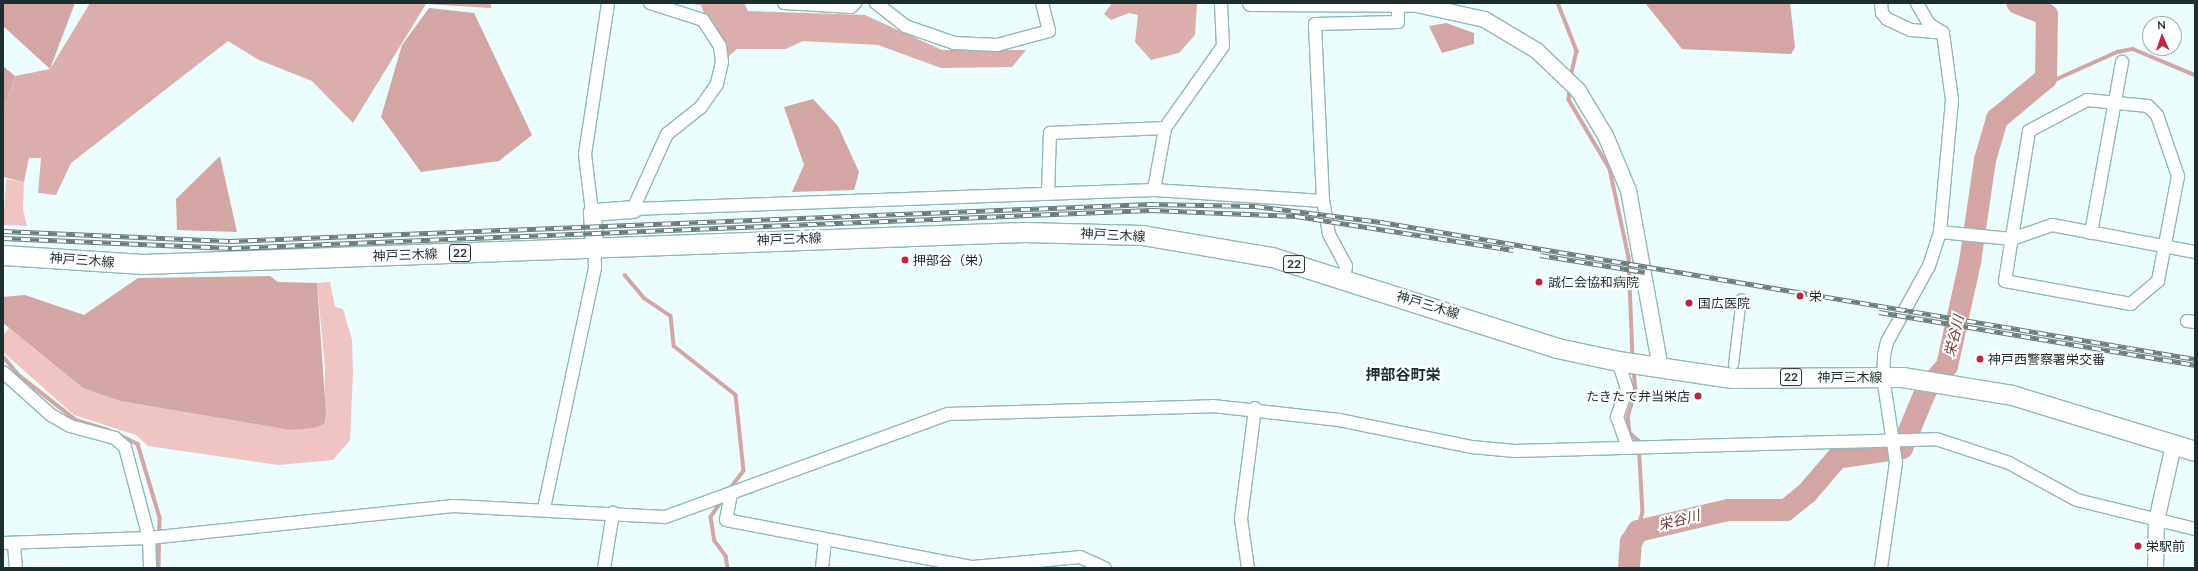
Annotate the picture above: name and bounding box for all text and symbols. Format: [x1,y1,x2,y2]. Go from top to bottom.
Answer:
north arrow [2142,16,2182,56]
text: N [2157,18,2166,31]
street label: 神戸三木線 [1080,226,1146,244]
street label: 神戸三木線 [756,230,822,248]
road number: 22 [449,243,471,263]
street label: 神戸三木線 [372,246,438,264]
street label: 神戸三木線 [49,250,115,270]
place label: 押部谷（栄） [913,252,991,268]
road number: 22 [1283,254,1305,274]
marker: 押部谷（栄） [900,255,910,265]
place label: 誠仁会協和病院 [1548,274,1639,290]
marker: 誠仁会協和病院 [1533,276,1545,288]
street label: 神戸三木線 [1395,288,1461,322]
place label: 栄 [1809,288,1822,304]
marker: 栄 [1794,290,1806,302]
place label: 国広医院 [1698,295,1750,311]
marker: 国広医院 [1683,297,1695,309]
water label: 栄谷川 [1941,314,1967,358]
place label: 神戸西警察署栄交番 [1988,351,2105,367]
marker: 神戸西警察署栄交番 [1975,354,1985,364]
district label: 押部谷町栄 [1366,366,1440,384]
road number: 22 [1780,367,1802,387]
street label: 神戸三木線 [1818,369,1882,385]
place label: たきたて弁当栄店 [1586,388,1690,404]
marker: たきたて弁当栄店 [1693,391,1703,401]
water label: 栄谷川 [1657,507,1701,533]
place label: 栄駅前 [2146,538,2185,554]
marker: 栄駅前 [2133,541,2143,551]

